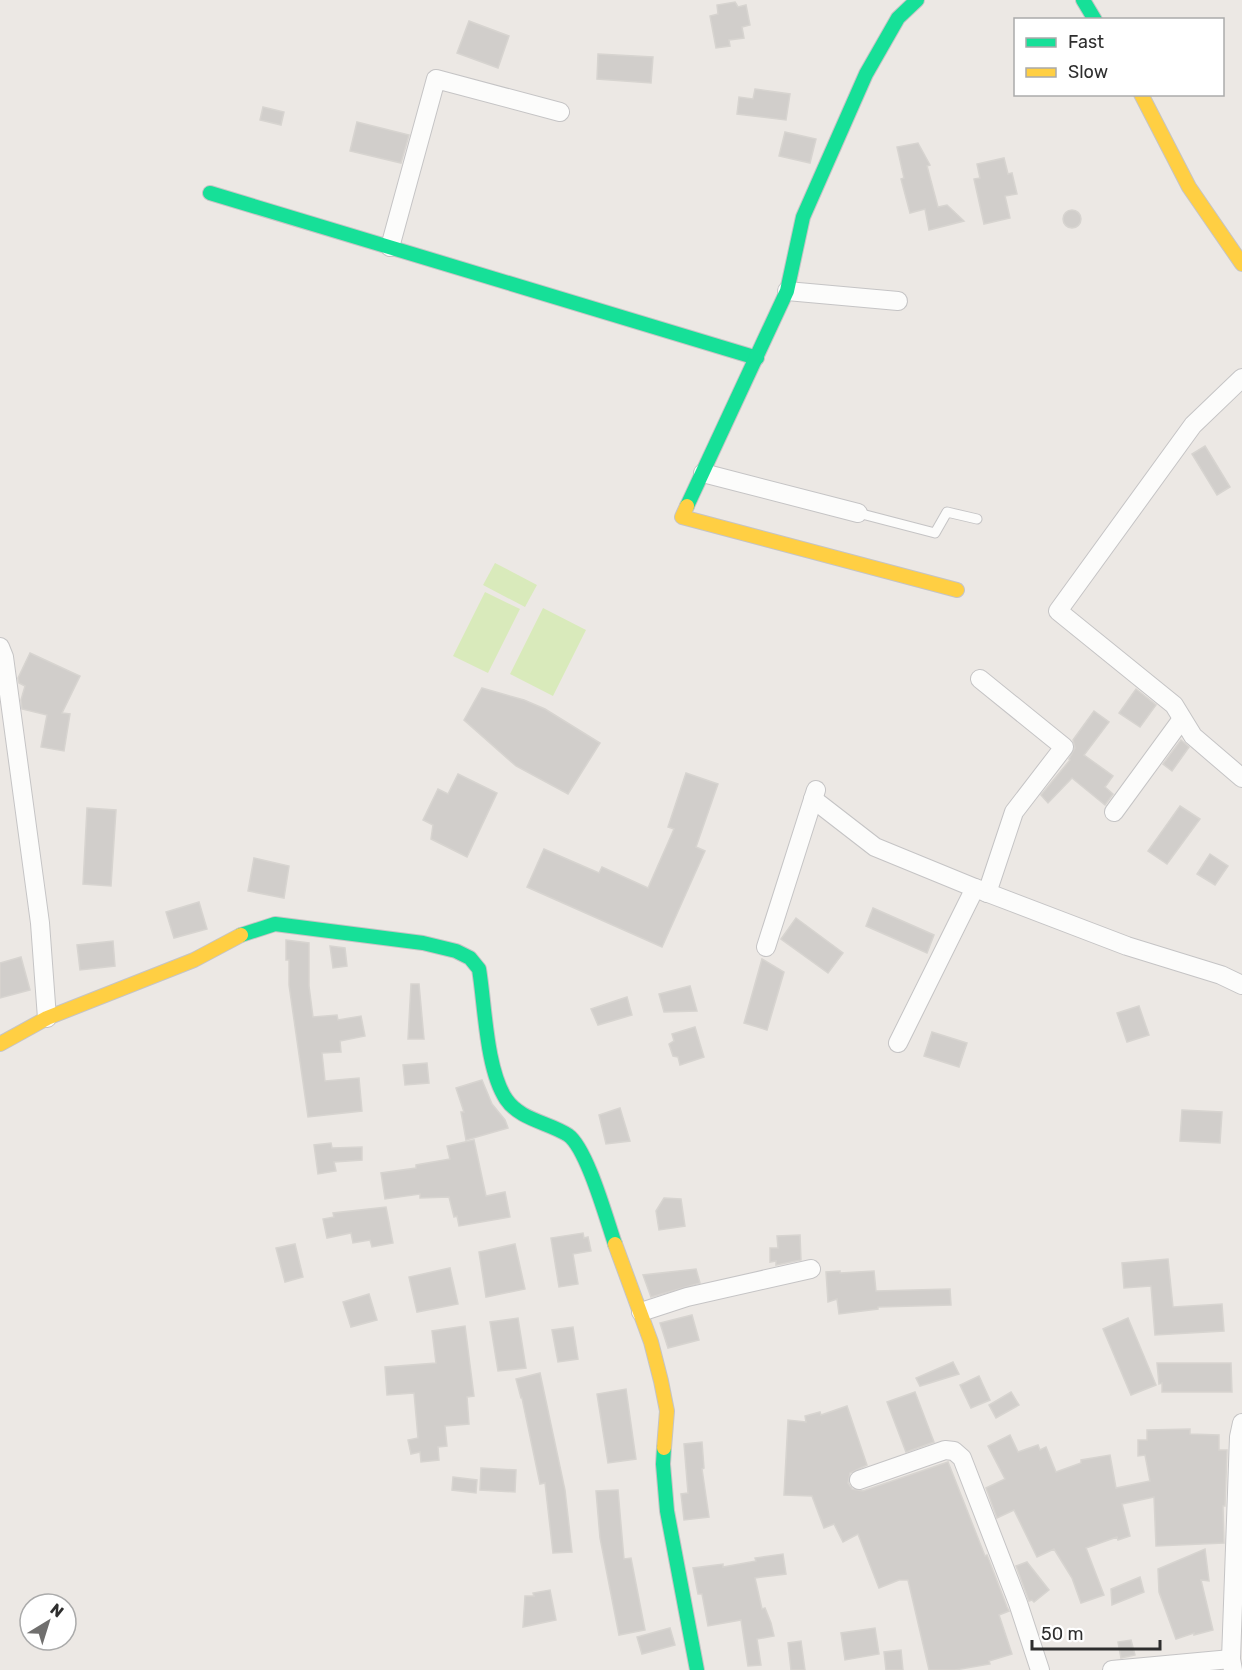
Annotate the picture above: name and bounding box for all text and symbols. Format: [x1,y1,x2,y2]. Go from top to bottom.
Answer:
legend [1014,18,1224,96]
text: Fast [1068,31,1104,53]
text: Slow [1068,61,1108,83]
north arrow [18,1592,78,1652]
text: N [47,1600,67,1622]
scale bar [1032,1613,1160,1651]
text: 50 m [1041,1623,1084,1645]

